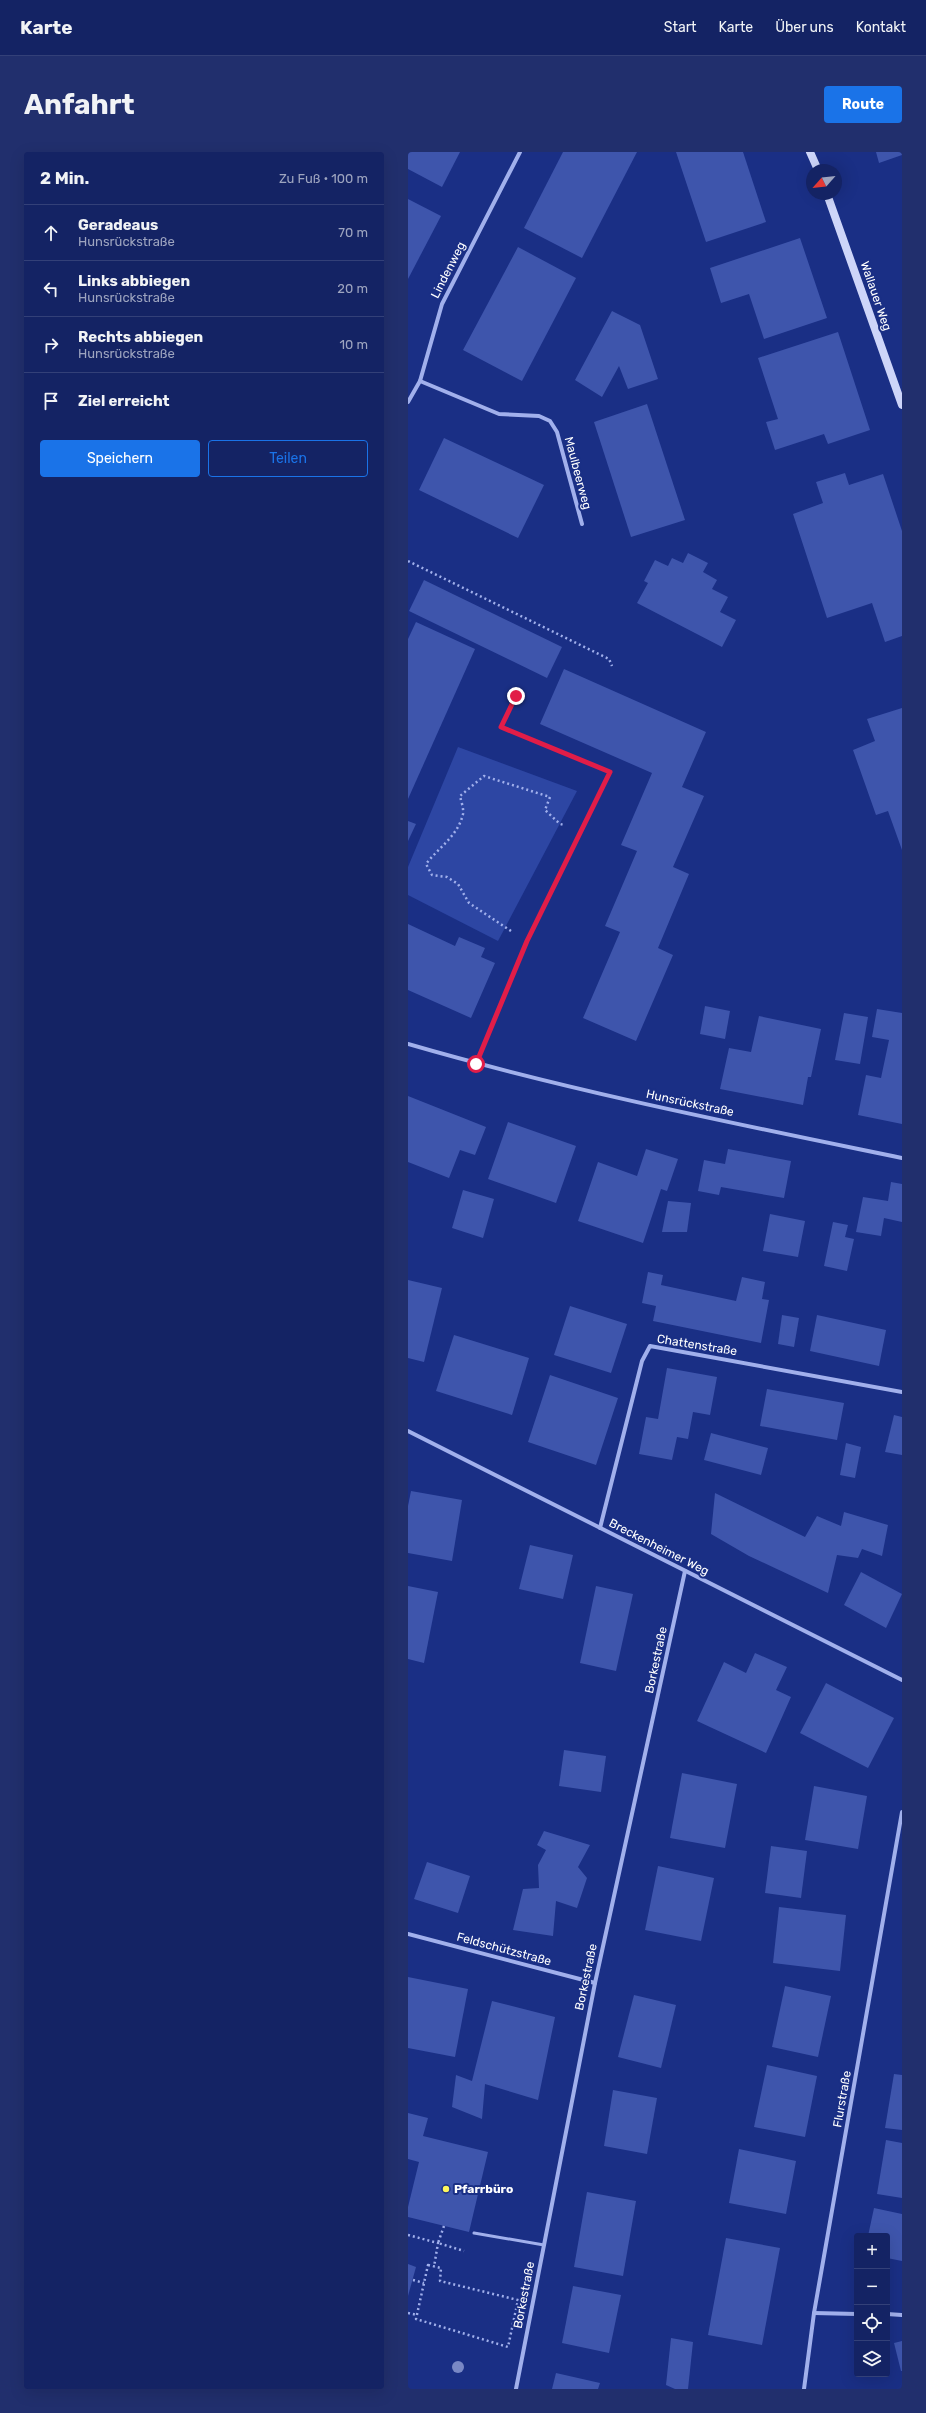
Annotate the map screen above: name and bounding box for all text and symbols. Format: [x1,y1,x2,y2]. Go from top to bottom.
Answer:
text: Karte [20,16,72,39]
text: Start [664,19,697,36]
text: Karte [719,19,753,36]
text: Über uns [775,19,834,36]
text: Kontakt [856,19,906,36]
button: Route [824,86,902,123]
text: Anfahrt [24,88,135,121]
north arrow [806,164,842,200]
text: 2 Min. [40,168,89,188]
text: Zu Fuß · 100 m [279,171,368,186]
text: Geradeaus [78,216,158,234]
icon: ahead [40,222,62,244]
text: 70 m [338,225,368,240]
text: Hunsrückstraße [78,234,175,249]
street label: Lindenweg [428,240,468,300]
street label: Wallauer Weg [858,259,894,333]
text: Links abbiegen [78,272,190,290]
icon: left [40,278,62,300]
text: 20 m [337,281,368,296]
text: Hunsrückstraße [78,290,175,305]
text: Rechts abbiegen [78,328,203,346]
icon: right [40,334,62,356]
text: 10 m [339,337,368,352]
text: Hunsrückstraße [78,346,175,361]
icon: arrive [40,390,62,412]
text: Ziel erreicht [78,392,170,410]
street label: Maulbeerweg [562,435,594,511]
button: Speichern [40,440,200,477]
button: Teilen [208,440,368,477]
route end [507,687,525,705]
route start [467,1055,485,1073]
street label: Hunsrückstraße [645,1087,735,1119]
street label: Chattenstraße [656,1332,738,1358]
street label: Breckenheimer Weg [607,1516,711,1578]
street label: Borkestraße [642,1625,670,1695]
street label: Feldschützstraße [455,1930,553,1968]
street label: Borkestraße [572,1942,600,2012]
street label: Flurstraße [830,2069,854,2128]
place label: Pfarrbüro [454,2182,513,2196]
marker: Pfarrbüro [441,2184,451,2194]
map controls [854,2233,890,2377]
button: + [854,2233,890,2269]
street label: Borkestraße [511,2260,537,2330]
button: − [854,2269,890,2305]
button: locate [854,2305,890,2341]
button: layers [854,2341,890,2377]

